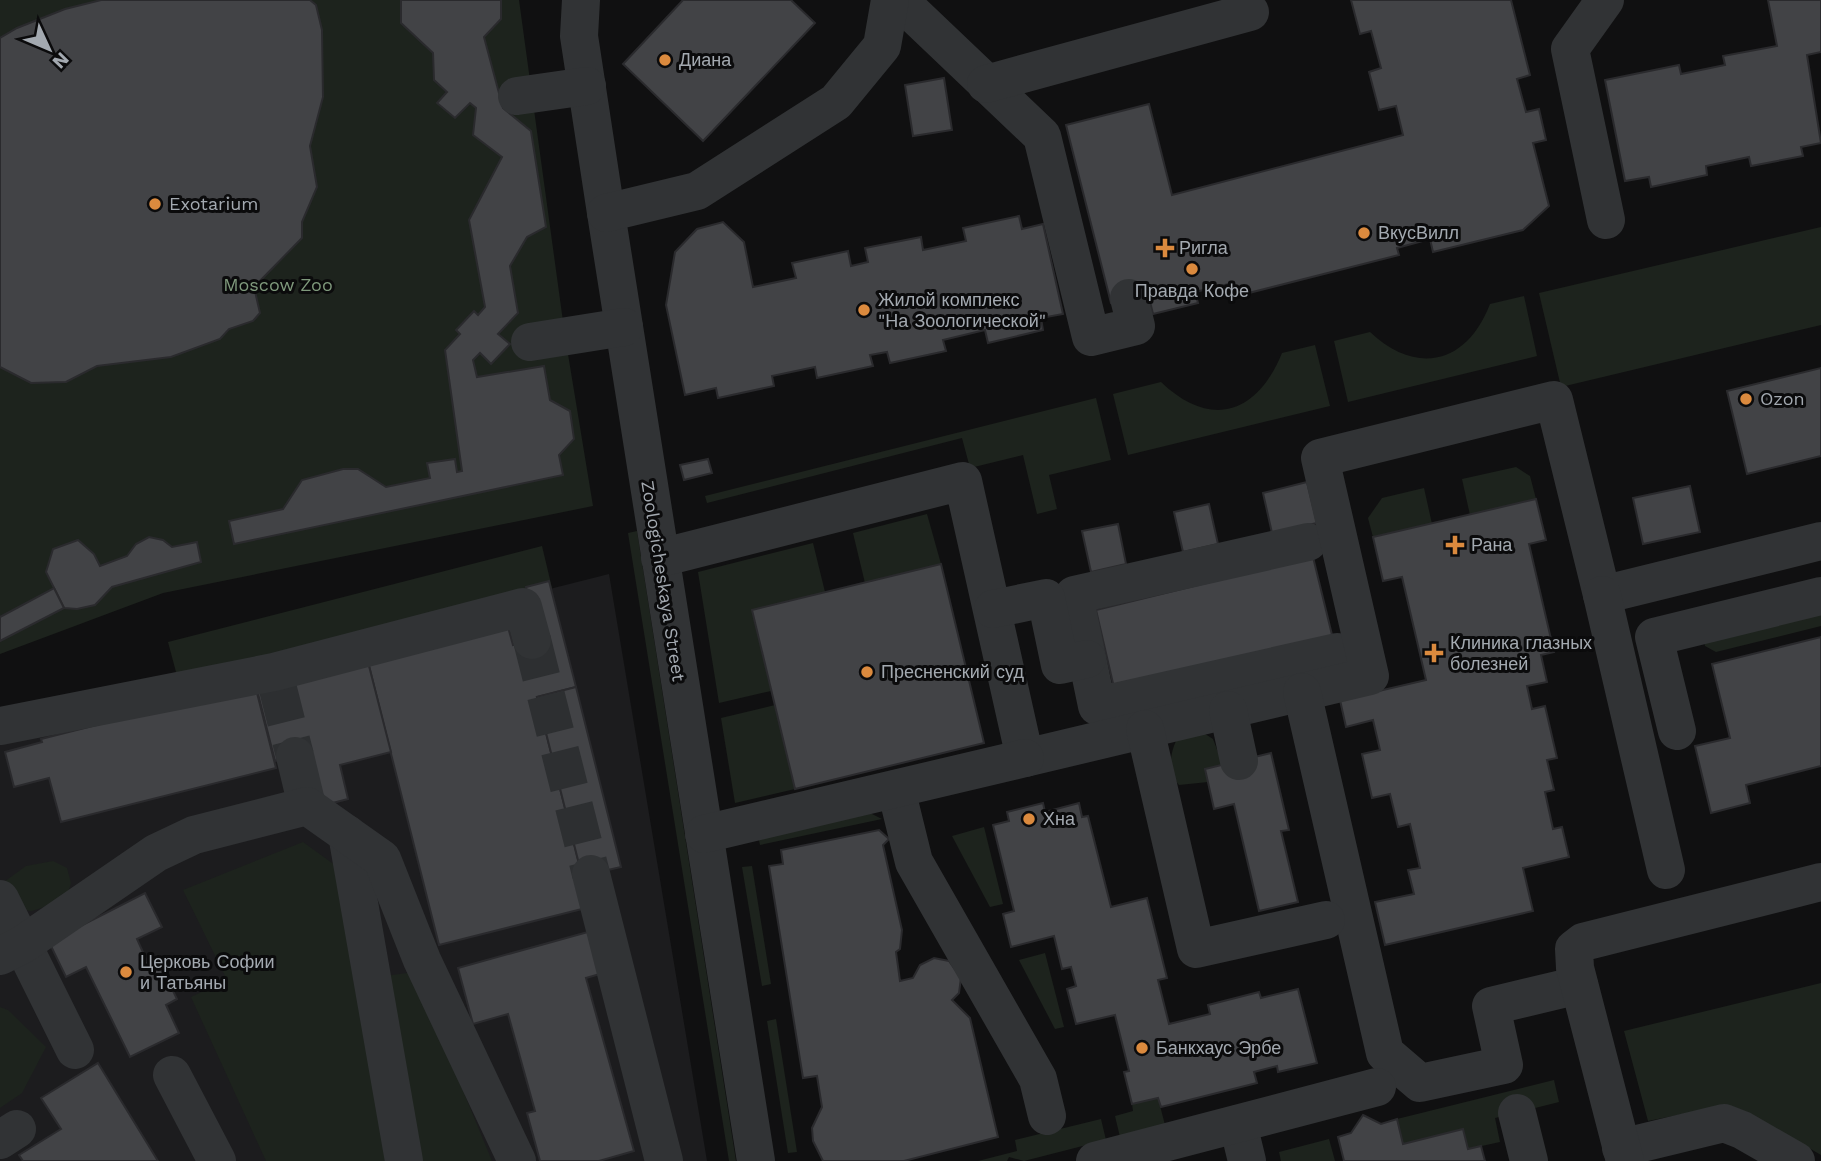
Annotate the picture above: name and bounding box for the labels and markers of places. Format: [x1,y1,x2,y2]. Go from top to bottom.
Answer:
place label: Диана [679,49,732,70]
marker: Диана [657,52,673,68]
place label: Exotarium [169,193,258,214]
marker: Exotarium [147,196,163,212]
place label: ВкусВилл [1378,222,1459,243]
marker: ВкусВилл [1356,225,1372,241]
place label: Ригла [1179,237,1229,258]
marker: Ригла [1157,240,1173,256]
marker: Правда Кофе [1184,261,1200,277]
place label: Правда Кофе [1135,280,1249,301]
place label: Жилой комплекс "На Зоологической" [878,289,1046,331]
marker: Жилой комплекс "На Зоологической" [856,302,872,318]
place label: Ozon [1760,388,1805,409]
marker: Ozon [1738,391,1754,407]
place label: Рана [1471,534,1513,555]
marker: Рана [1445,535,1465,555]
place label: Клиника глазных болезней [1450,632,1592,674]
marker: Клиника глазных болезней [1424,643,1444,663]
place label: Пресненский суд [881,661,1024,682]
marker: Пресненский суд [859,664,875,680]
place label: Хна [1043,808,1076,829]
marker: Хна [1021,811,1037,827]
place label: Церковь Софии и Татьяны [140,951,274,993]
marker: Церковь Софии и Татьяны [118,964,134,980]
place label: Банкхаус Эрбе [1156,1037,1281,1058]
marker: Банкхаус Эрбе [1134,1040,1150,1056]

